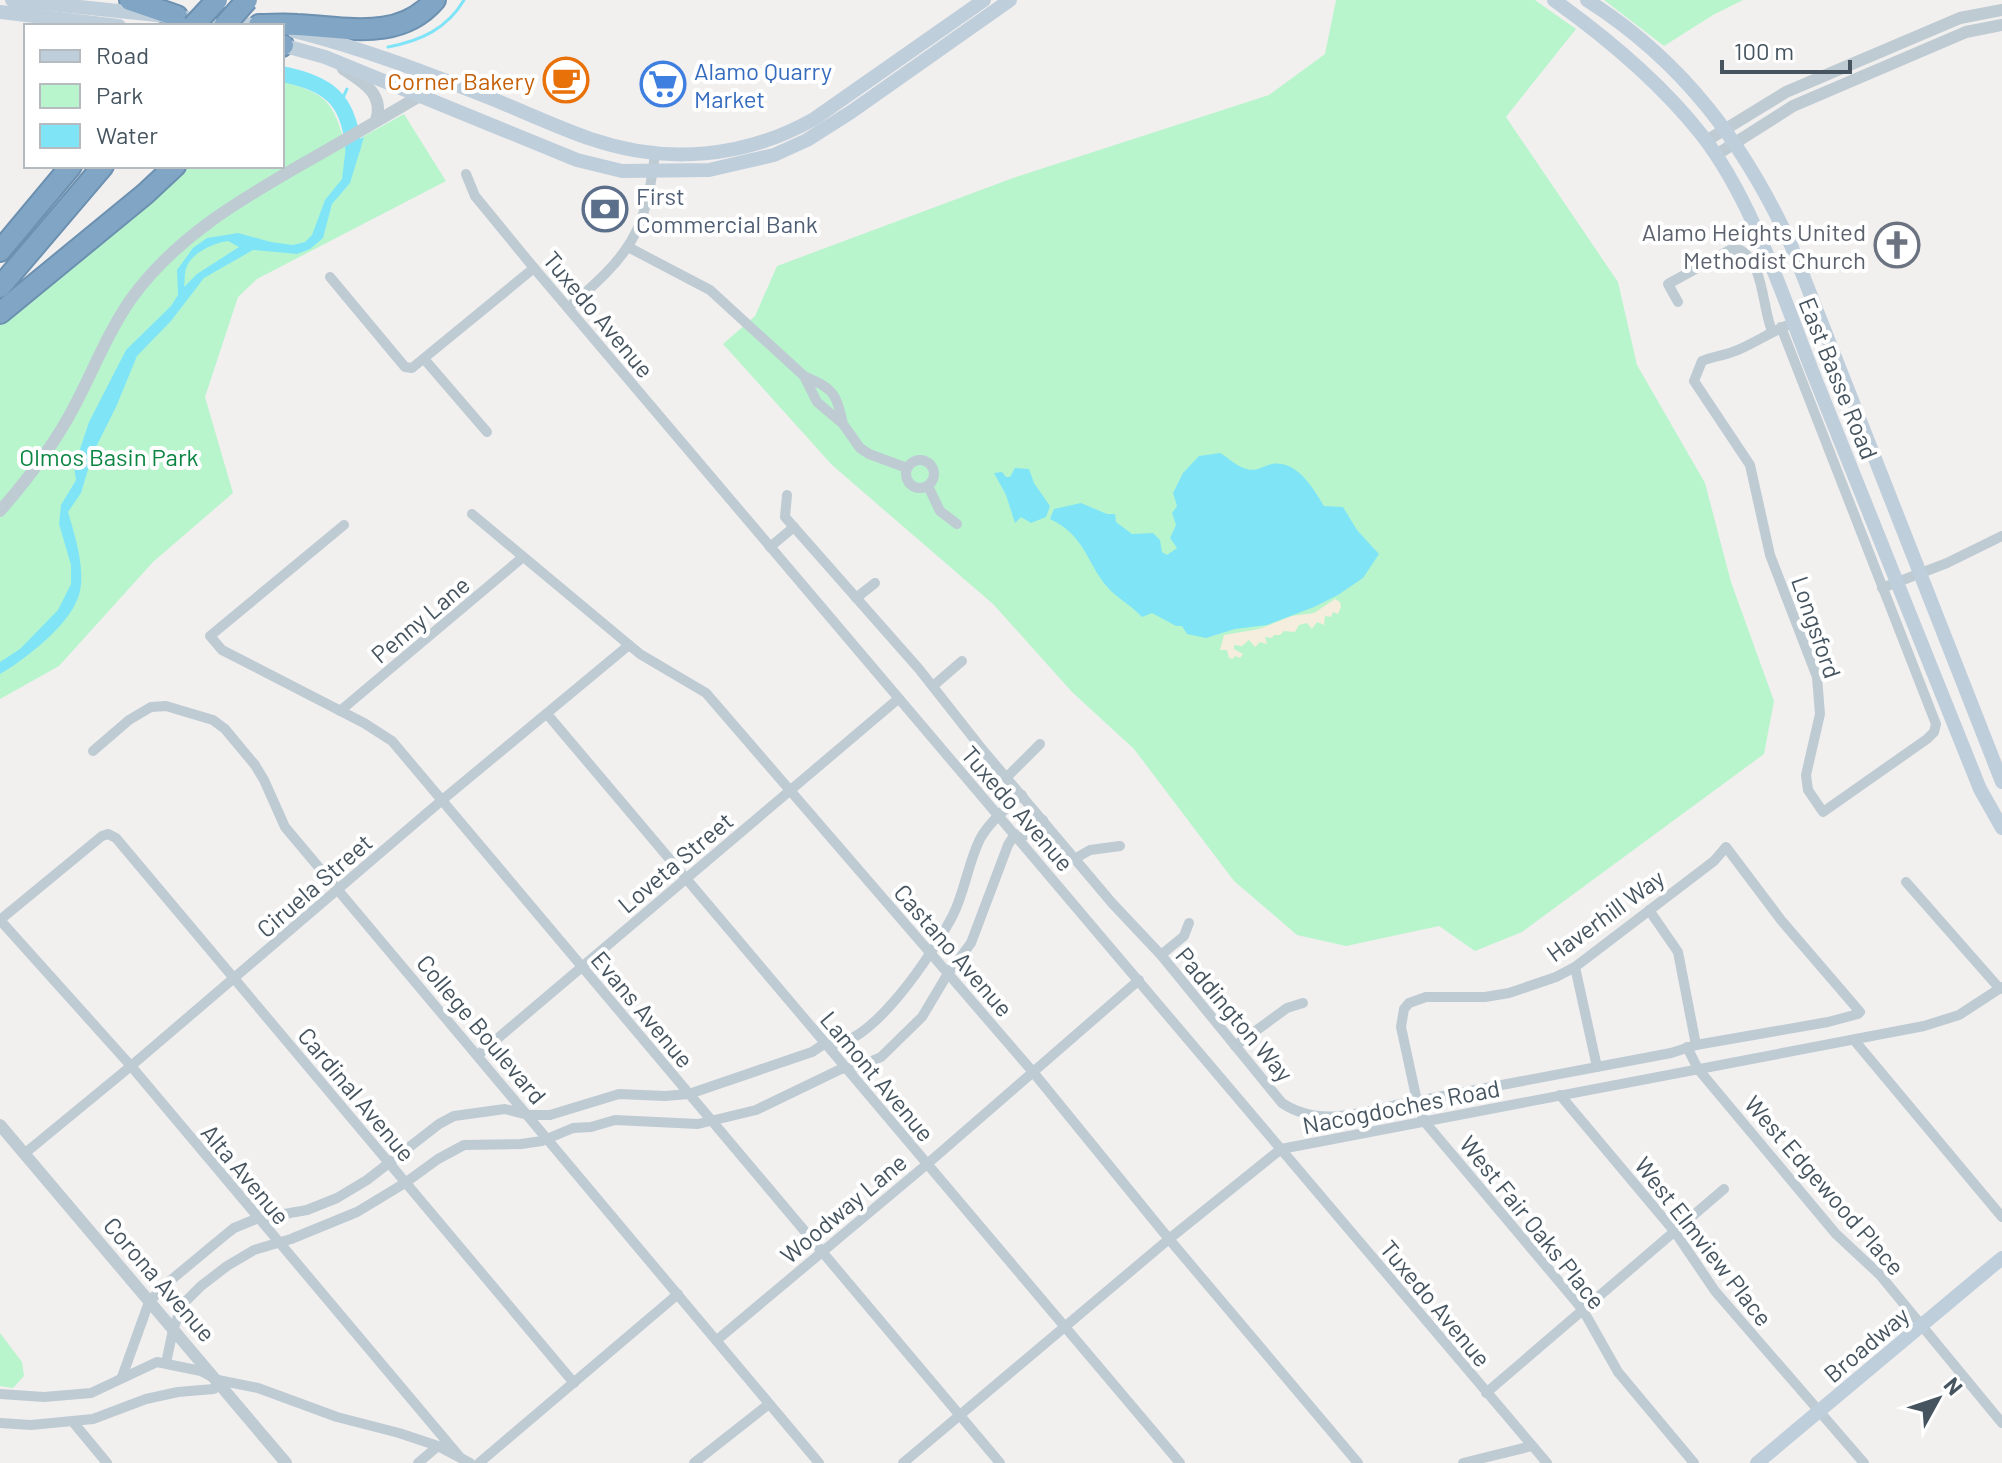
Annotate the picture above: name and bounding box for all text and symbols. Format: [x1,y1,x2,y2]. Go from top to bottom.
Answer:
legend [24,24,284,168]
scale bar [1722,24,1850,74]
text: 100 m [1734,36,1794,65]
text: Road [96,40,149,69]
cafe icon: Corner Bakery [542,56,590,104]
place label: Alamo Quarry Market [694,56,832,113]
supermarket icon: Alamo Quarry Market [639,60,687,108]
place label: Corner Bakery [388,66,535,95]
text: Park [96,80,143,109]
text: Water [96,120,158,149]
place label: First Commercial Bank [636,181,818,238]
bank icon: First Commercial Bank [581,185,629,233]
place label: Alamo Heights United Methodist Church [1642,217,1866,274]
church icon: Alamo Heights United Methodist Church [1873,221,1921,269]
street label: Tuxedo Avenue [538,245,660,383]
street label: East Basse Road [1793,293,1885,463]
park label: Olmos Basin Park [19,442,199,471]
street label: Penny Lane [365,569,475,669]
street label: Longsford [1786,572,1848,682]
street label: Tuxedo Avenue [956,739,1080,877]
street label: Loveta Street [612,806,738,918]
street label: Ciruela Street [250,827,378,943]
street label: Haverhill Way [1541,863,1669,967]
street label: Castano Avenue [889,878,1019,1022]
street label: Paddington Way [1170,941,1300,1087]
street label: Evans Avenue [586,945,700,1073]
street label: College Boulevard [411,948,553,1110]
street label: Lamont Avenue [815,1005,941,1147]
street label: Cardinal Avenue [292,1021,422,1167]
street label: Nacogdoches Road [1300,1073,1502,1139]
street label: West Edgewood Place [1739,1089,1911,1281]
street label: Alta Avenue [196,1118,296,1230]
street label: West Fair Oaks Place [1454,1129,1612,1315]
street label: Woodway Lane [774,1147,912,1269]
street label: West Elmview Place [1629,1151,1779,1331]
street label: Corona Avenue [98,1211,222,1347]
street label: Tuxedo Avenue [1375,1234,1497,1372]
street label: Broadway [1817,1300,1915,1388]
north arrow [1898,1359,1978,1439]
text: N [1939,1372,1969,1399]

